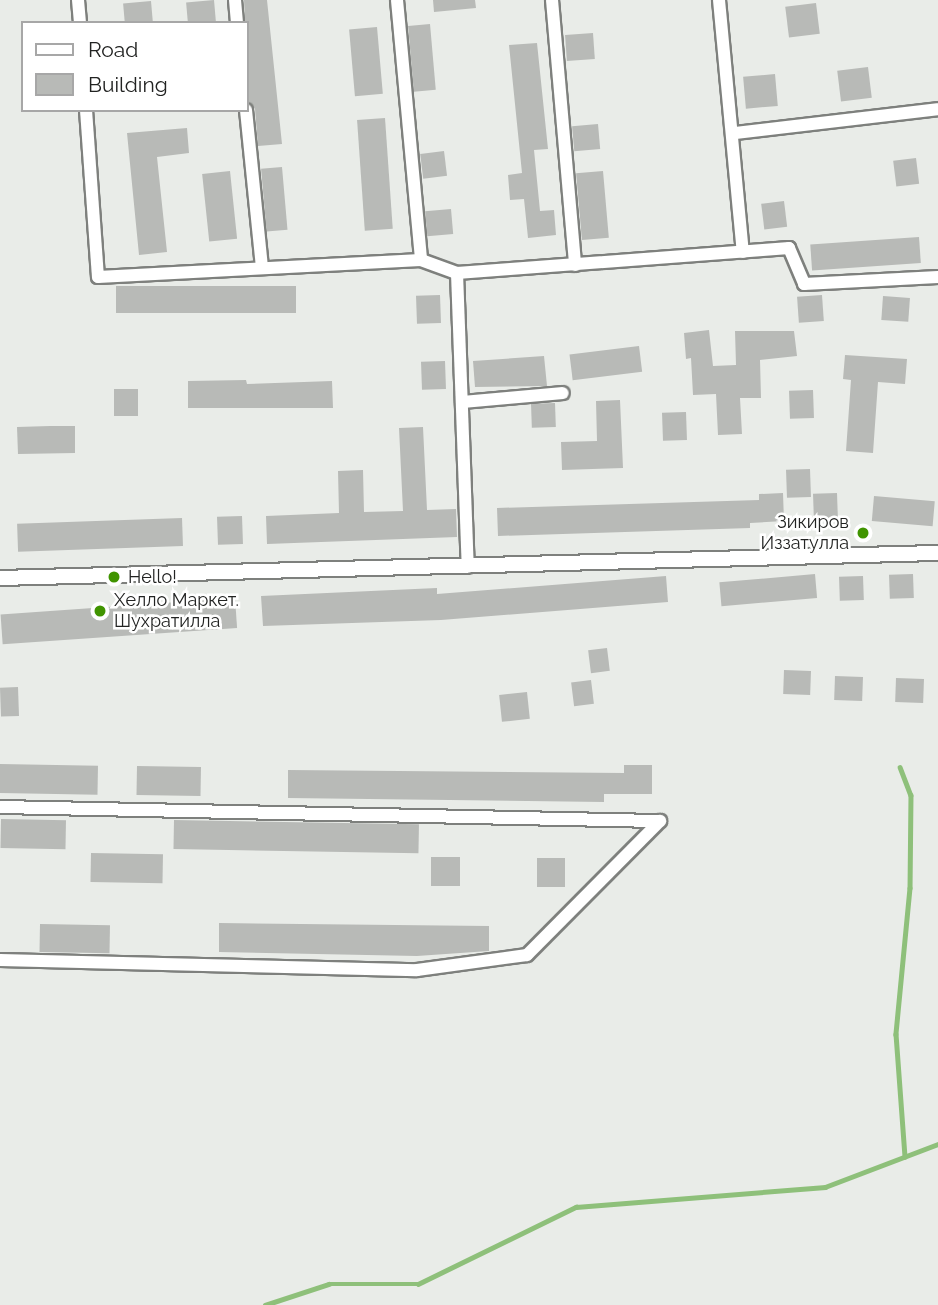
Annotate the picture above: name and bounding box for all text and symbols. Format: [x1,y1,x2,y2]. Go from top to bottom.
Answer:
legend [21,21,248,112]
text: Road [88,37,138,62]
text: Building [88,72,168,97]
place label: Зикиров Иззатулла [760,512,849,554]
marker: Зикиров Иззатулла [855,525,871,541]
place label: Hello! [128,566,177,588]
marker: Hello! [106,569,122,585]
place label: Хелло Маркет. Шухратилла [114,590,239,632]
marker: Хелло Маркет. Шухратилла [92,603,108,619]

